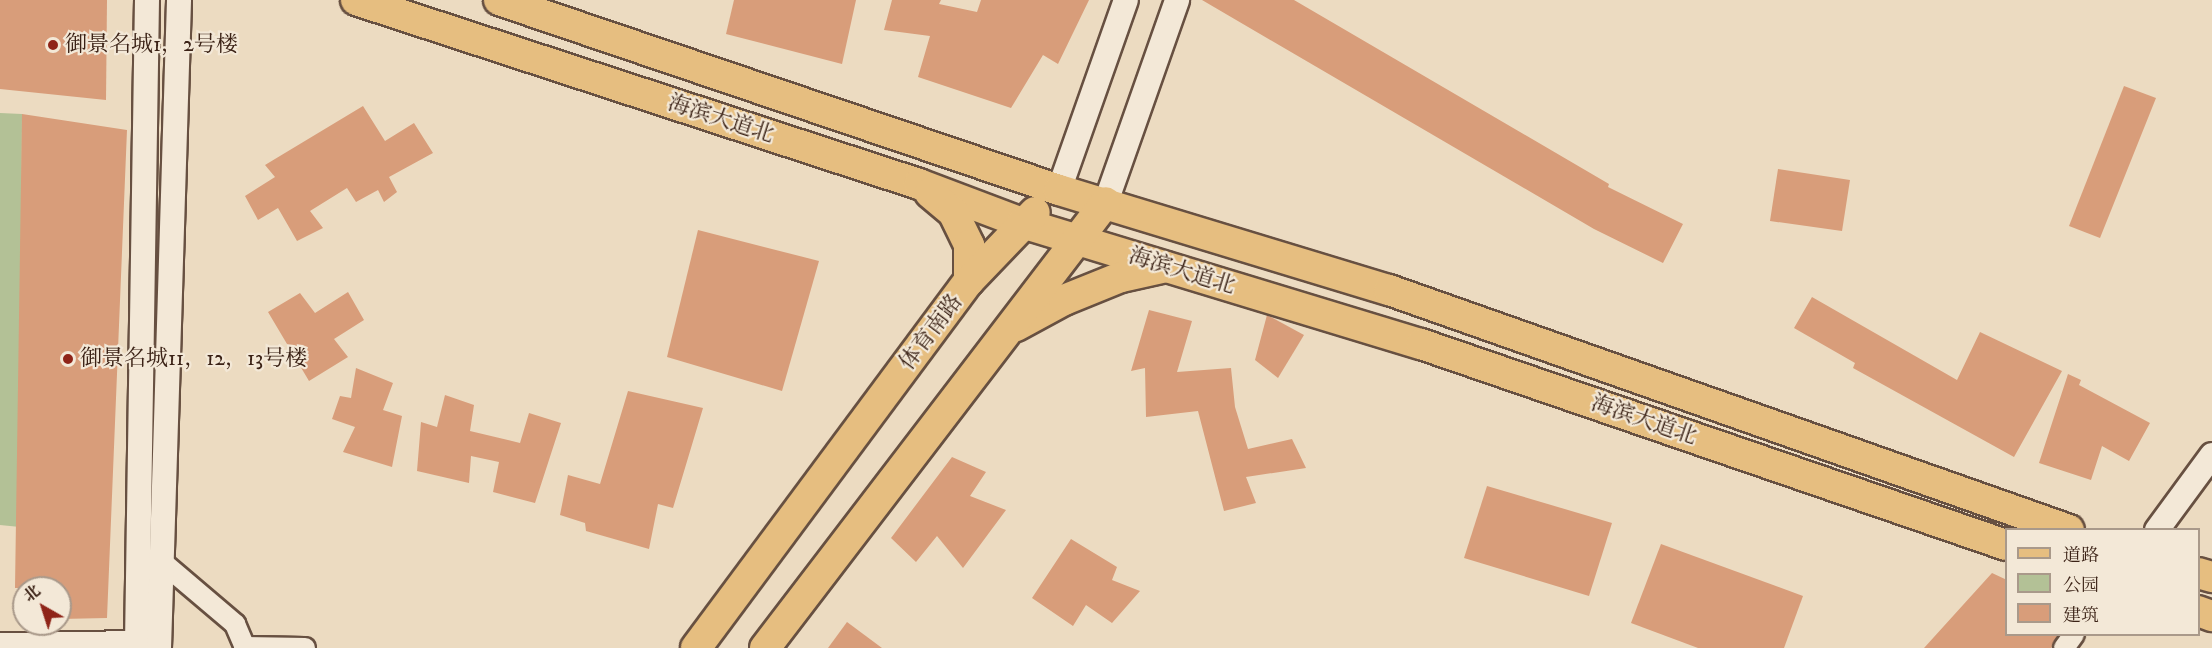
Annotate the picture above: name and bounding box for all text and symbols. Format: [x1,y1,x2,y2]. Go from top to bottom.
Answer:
place label: 御景名城1，2号楼 [65,32,238,58]
marker: 御景名城1，2号楼 [46,38,60,52]
street label: 海滨大道北 [665,89,777,149]
street label: 海滨大道北 [1126,242,1238,300]
street label: 体育南路 [894,289,968,375]
place label: 御景名城11，12，13号楼 [80,346,307,372]
marker: 御景名城11，12，13号楼 [61,352,75,366]
street label: 海滨大道北 [1588,390,1700,450]
legend [2005,528,2200,636]
text: 道路 [2063,545,2099,567]
text: 公园 [2063,575,2099,597]
north arrow [12,576,72,636]
text: 北 [19,581,44,606]
text: 建筑 [2063,605,2099,627]

